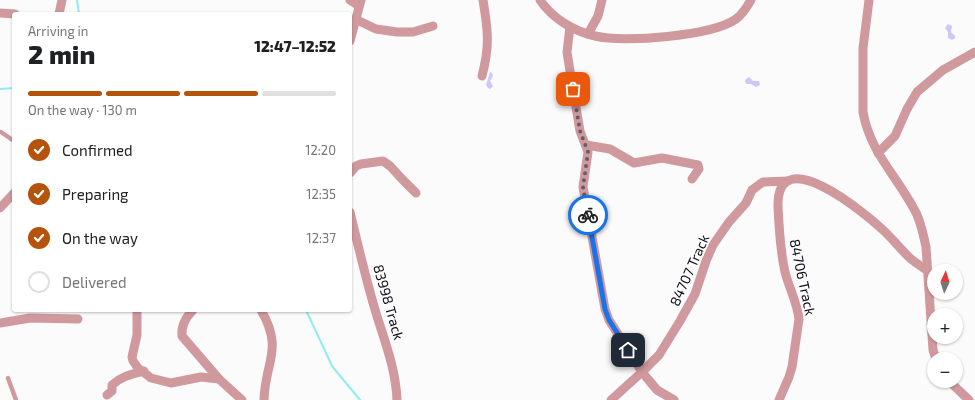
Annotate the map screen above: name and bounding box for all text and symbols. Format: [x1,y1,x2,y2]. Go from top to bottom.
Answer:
text: Arriving in [28,23,88,39]
text: 12:47–12:52 [254,37,336,55]
text: 2 min [28,38,95,69]
pin [556,72,590,106]
icon: bag [562,78,584,100]
text: On the way · 130 m [28,102,137,118]
icon: check [28,139,50,161]
text: Confirmed [62,141,133,159]
text: 12:20 [305,142,336,158]
icon: check [28,183,50,205]
text: Preparing [62,185,128,203]
text: 12:35 [306,186,336,202]
courier [568,195,608,235]
icon: bike [577,204,599,226]
icon: check [28,227,50,249]
text: On the way [62,229,138,247]
text: 12:37 [307,230,336,246]
street label: 84707 Track [666,231,712,309]
street label: 84706 Track [787,237,819,317]
street label: 83998 Track [370,262,408,342]
north arrow [927,264,963,300]
map controls [927,264,963,388]
text: Delivered [62,273,127,291]
button: + [927,308,963,344]
pin [611,333,645,367]
icon: home [617,339,639,361]
button: − [927,352,963,388]

